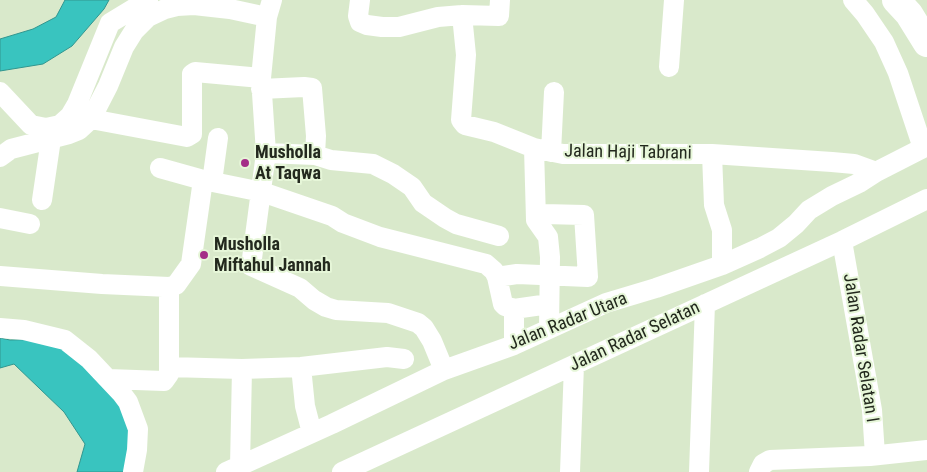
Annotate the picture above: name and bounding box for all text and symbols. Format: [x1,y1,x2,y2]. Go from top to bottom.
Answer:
street label: Jalan Haji Tabrani [564,141,692,165]
place label: Musholla At Taqwa [255,142,321,184]
marker: Musholla At Taqwa [239,157,251,169]
place label: Musholla Miftahul Jannah [214,234,331,276]
marker: Musholla Miftahul Jannah [198,249,210,261]
street label: Jalan Radar Selatan I [838,272,882,424]
street label: Jalan Radar Utara [506,288,630,356]
street label: Jalan Radar Selatan [566,297,704,377]

